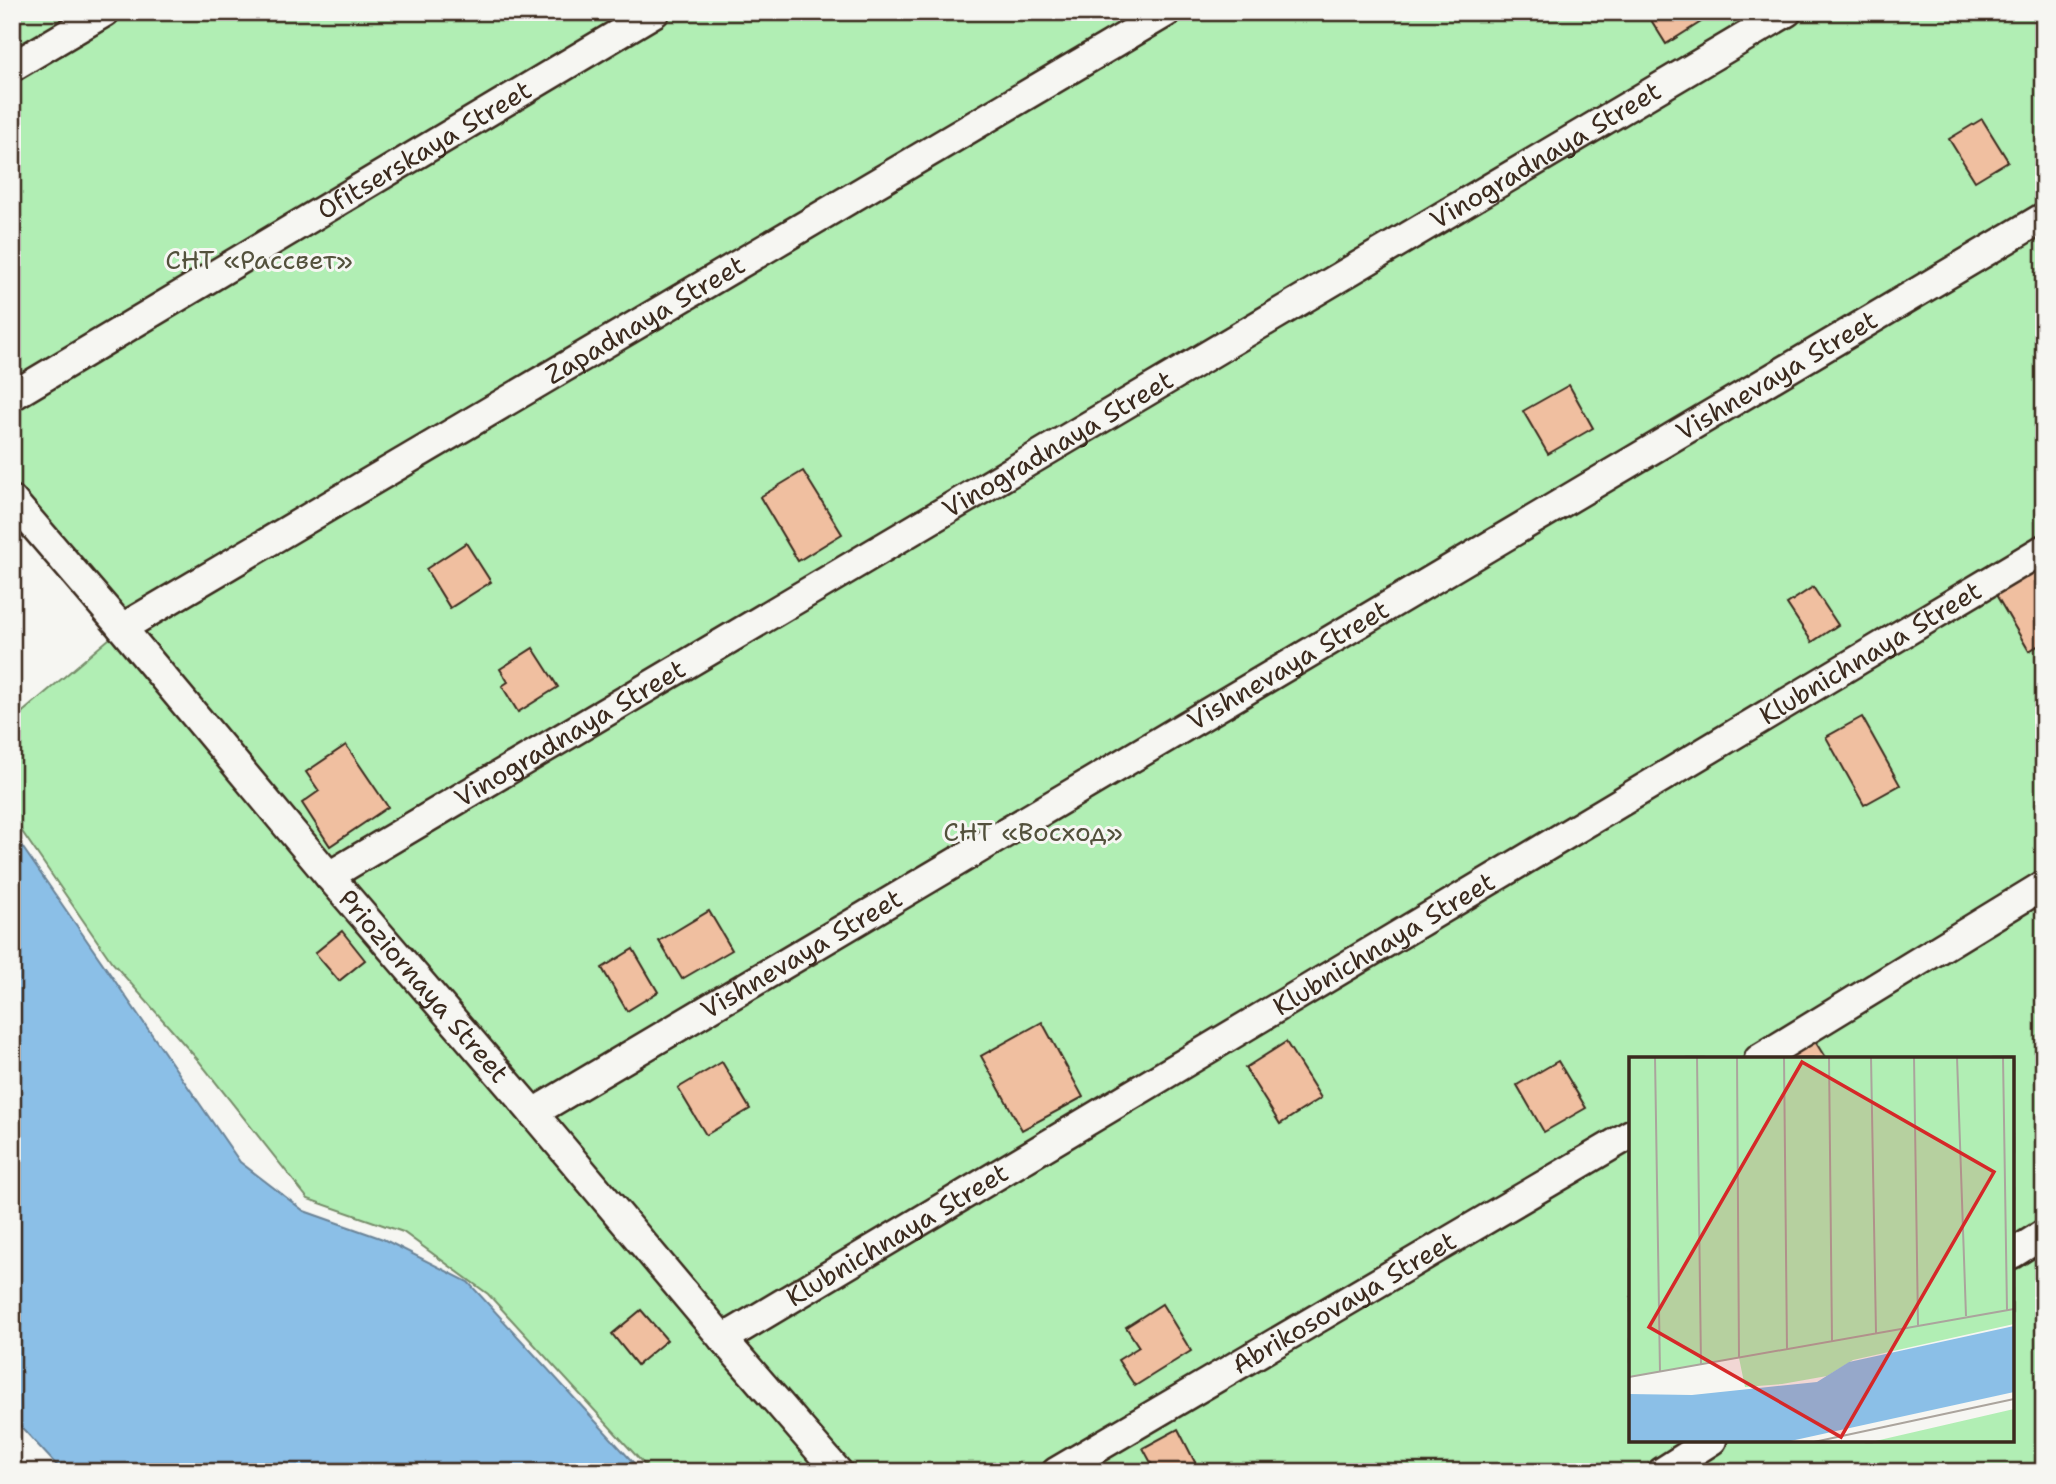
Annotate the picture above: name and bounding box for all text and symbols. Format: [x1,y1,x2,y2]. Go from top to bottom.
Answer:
street label: Ofitserskaya Street [310,72,538,227]
street label: Vinogradnaya Street [1423,73,1667,237]
park label: СНТ «Рассвет» [165,242,353,277]
street label: Zapadnaya Street [538,247,751,392]
street label: Vishnevaya Street [1669,302,1884,448]
street label: Vinogradnaya Street [936,362,1179,526]
street label: Klubnichnaya Street [1753,572,1988,732]
street label: Vishnevaya Street [1181,591,1395,738]
street label: Vinogradnaya Street [448,651,692,815]
park label: СНТ «Восход» [943,814,1123,849]
street label: Klubnichnaya Street [1266,863,1501,1023]
street label: Vishnevaya Street [694,880,908,1027]
street label: Prioziornaya Street [331,882,517,1090]
inset map [1629,1057,2014,1442]
street label: Klubnichnaya Street [779,1154,1014,1314]
street label: Abrikosovaya Street [1225,1223,1462,1382]

